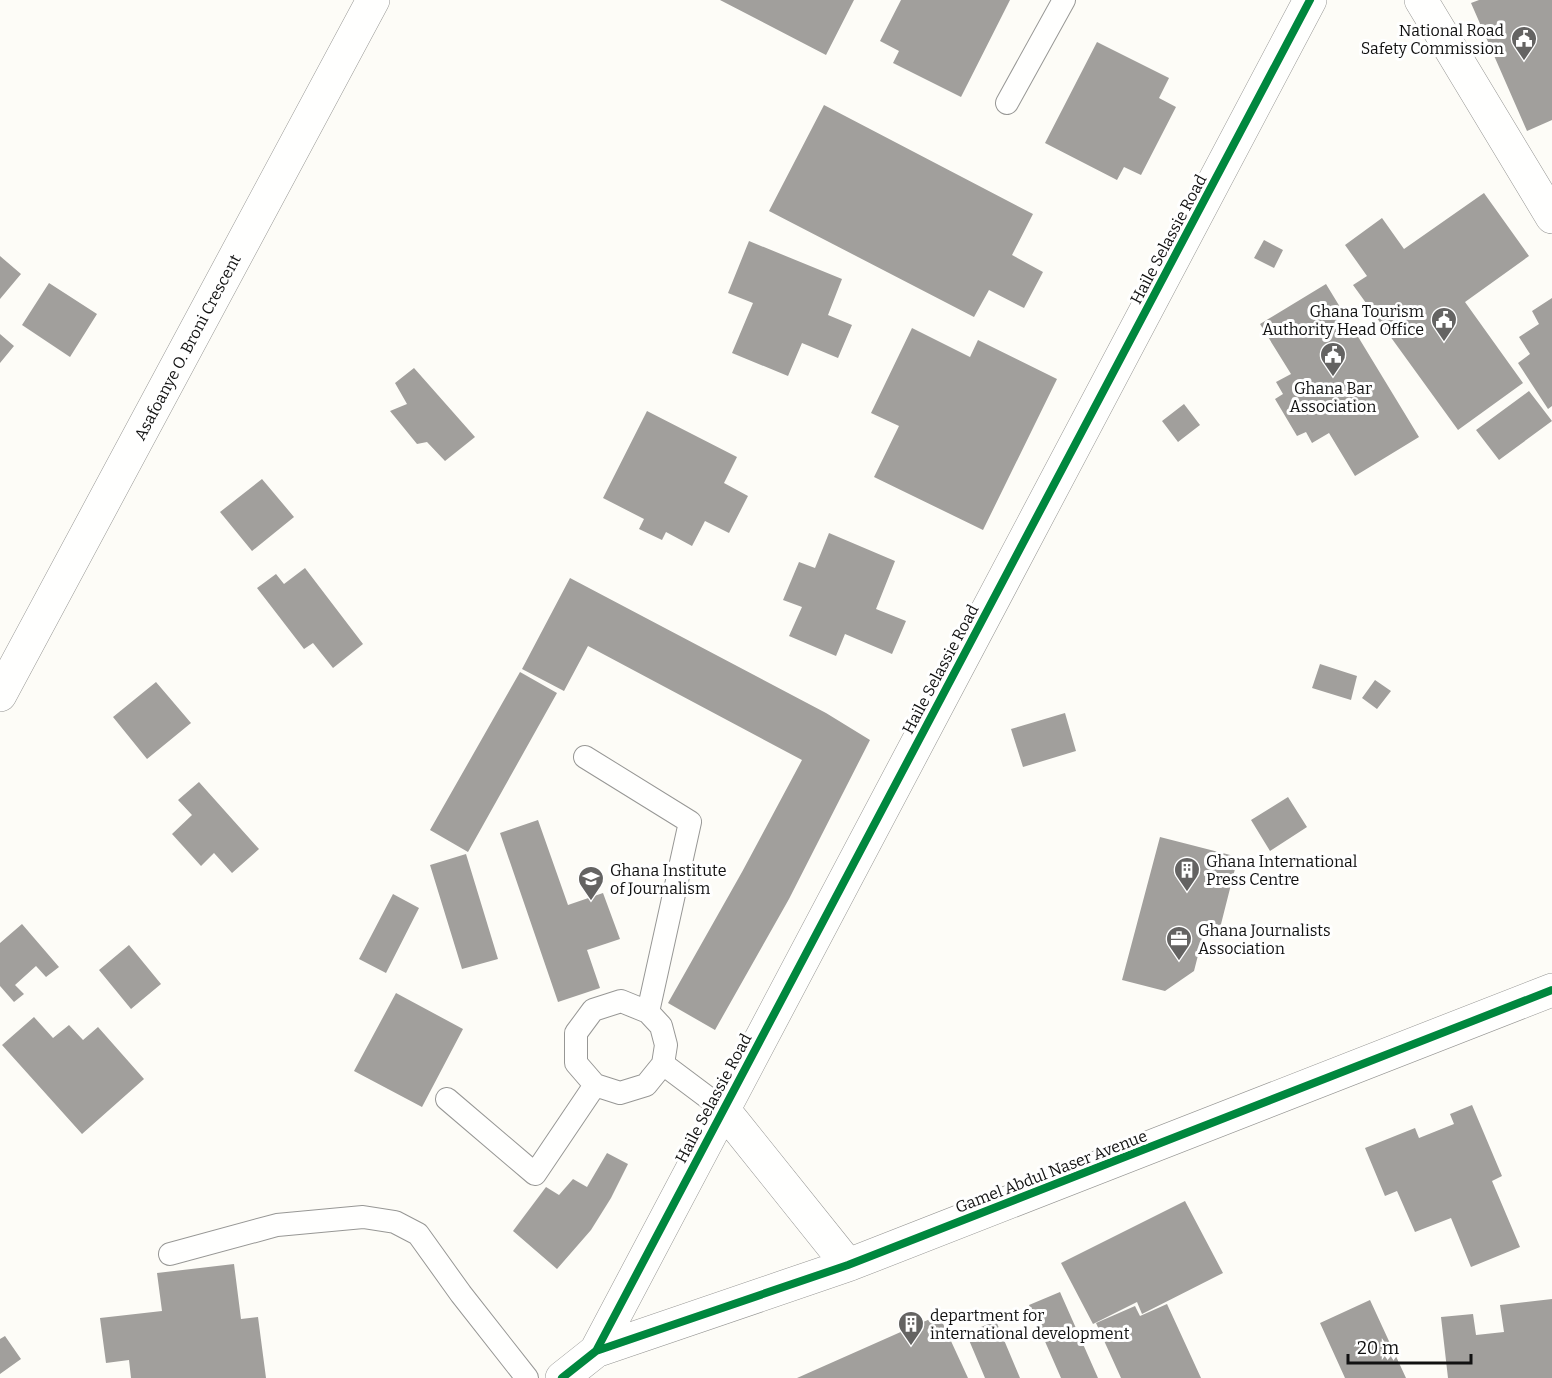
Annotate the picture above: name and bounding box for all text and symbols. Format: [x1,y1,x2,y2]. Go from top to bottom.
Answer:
place label: National Road Safety Commission [1361,21,1505,58]
public building icon: National Road Safety Commission [1509,24,1539,62]
street label: Haile Selassie Road [1126,171,1211,307]
street label: Asafoanye O. Broni Crescent [130,251,245,443]
place label: Ghana Tourism Authority Head Office [1262,302,1424,339]
public building icon: Ghana Tourism Authority Head Office [1429,305,1459,343]
public building icon: Ghana Bar Association [1318,340,1348,378]
place label: Ghana Bar Association [1290,379,1376,416]
street label: Haile Selassie Road [898,601,983,737]
place label: Ghana International Press Centre [1206,852,1358,889]
building icon: Ghana International Press Centre [1172,855,1202,893]
place label: Ghana Institute of Journalism [610,861,726,898]
school or university icon: Ghana Institute of Journalism [576,864,606,902]
place label: Ghana Journalists Association [1198,921,1331,958]
office icon: Ghana Journalists Association [1164,924,1194,962]
street label: Haile Selassie Road [671,1030,756,1166]
street label: Gamel Abdul Naser Avenue [953,1126,1150,1217]
place label: department for international development [930,1306,1130,1343]
building icon: department for international development [896,1309,926,1347]
scale bar [1348,1327,1471,1365]
text: 20 m [1357,1337,1399,1359]

